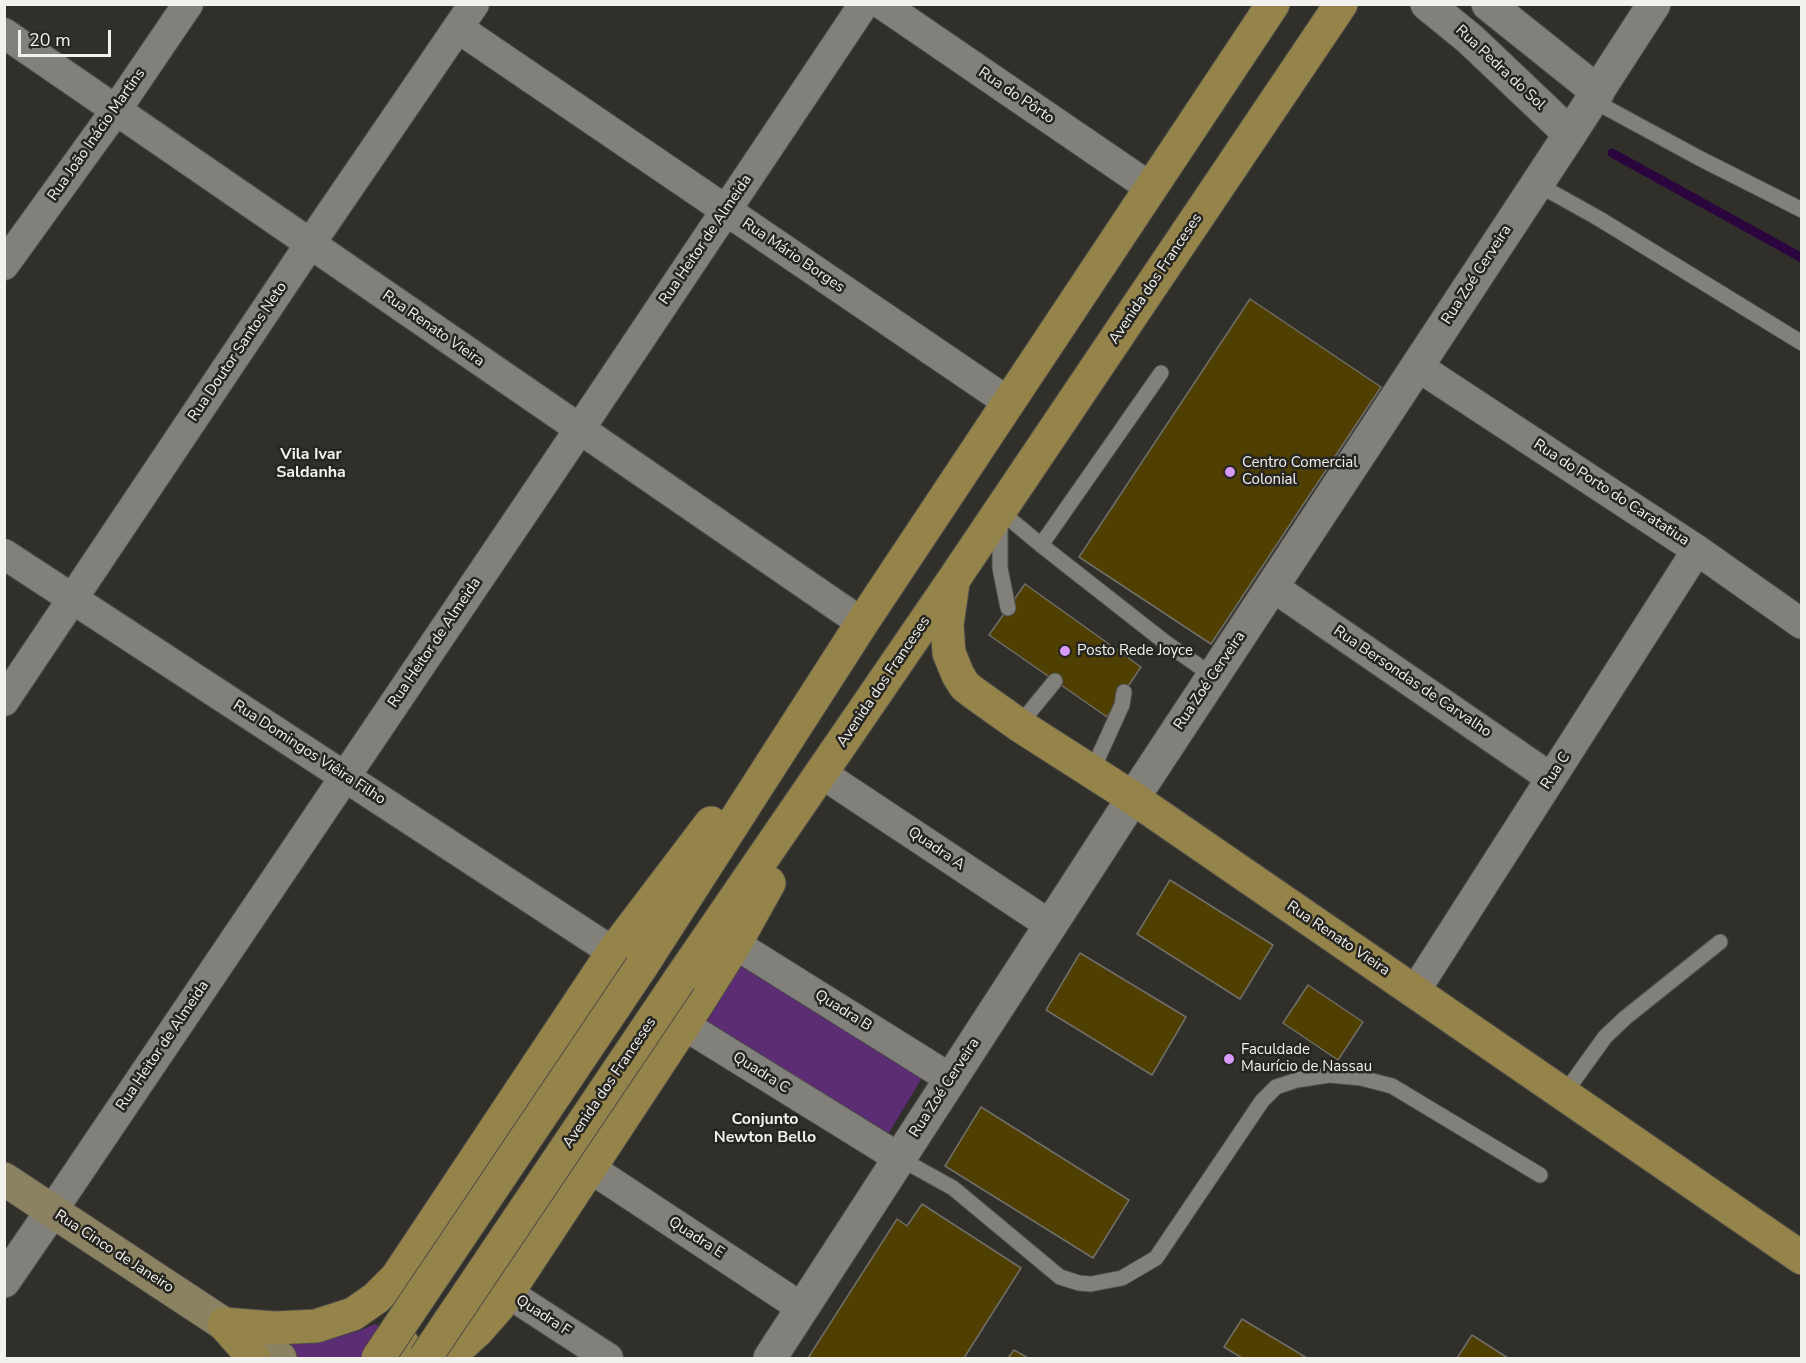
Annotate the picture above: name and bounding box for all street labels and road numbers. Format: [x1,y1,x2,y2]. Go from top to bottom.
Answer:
street label: Rua Pedra do Sol [1451,22,1549,114]
street label: Rua do Pôrto [974,64,1058,128]
street label: Rua João Inácio Martins [44,65,150,205]
street label: Rua Heitor de Almeida [656,172,756,308]
street label: Avenida dos Franceses [1106,210,1206,348]
street label: Rua Mário Borges [738,215,848,297]
street label: Rua Zoé Cerveira [1438,222,1516,328]
street label: Rua Doutor Santos Neto [185,279,291,425]
street label: Rua Renato Vieira [379,287,487,371]
street label: Rua do Porto do Caratatiua [1530,436,1692,550]
street label: Rua Heitor de Almeida [385,575,485,711]
street label: Avenida dos Franceses [834,613,934,751]
street label: Rua Bersondas de Carvalho [1330,622,1494,742]
street label: Rua Zoé Cerveira [1170,628,1250,734]
street label: Rua Domingos Viêira Filho [229,697,389,809]
street label: Rua C [1537,749,1575,793]
street label: Quadra A [904,823,968,875]
street label: Rua Renato Vieira [1283,898,1393,980]
street label: Rua Heitor de Almeida [113,978,213,1114]
street label: Quadra B [811,986,875,1036]
street label: Avenida dos Franceses [560,1014,660,1152]
street label: Rua Zoé Cerveira [906,1035,984,1141]
street label: Quadra C [729,1048,793,1098]
street label: Rua Cinco de Janeiro [51,1207,177,1297]
street label: Quadra E [665,1213,727,1263]
street label: Quadra F [512,1292,574,1340]

